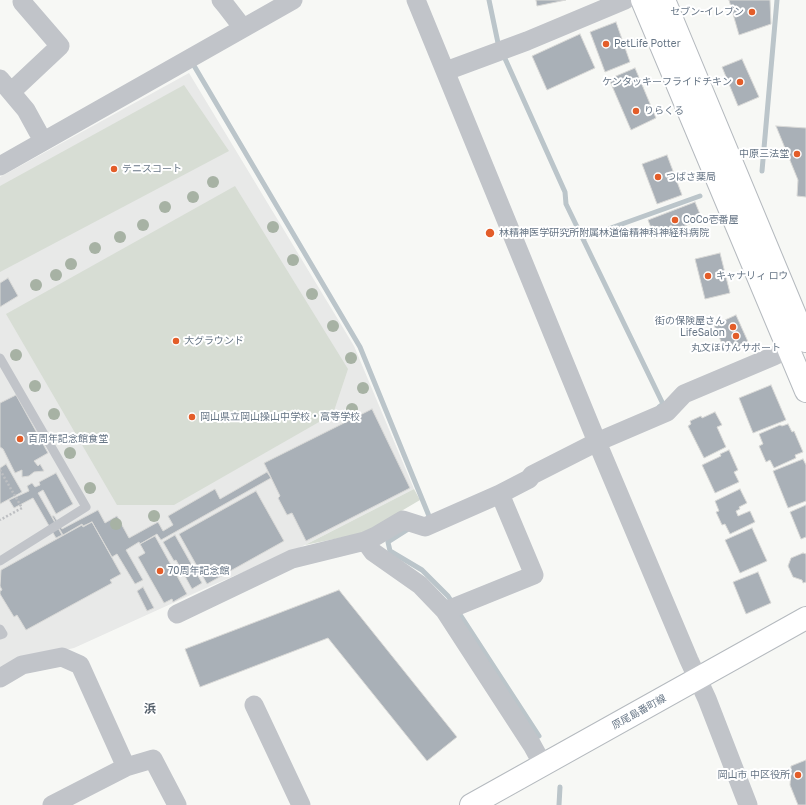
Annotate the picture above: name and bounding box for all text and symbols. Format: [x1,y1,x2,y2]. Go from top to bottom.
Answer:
place label: セブン-イレブン [670,6,744,18]
marker: セブン-イレブン [747,7,757,17]
place label: PetLife Potter [614,38,681,50]
marker: PetLife Potter [601,39,611,49]
place label: ケンタッキーフライドチキン [602,76,732,88]
marker: ケンタッキーフライドチキン [735,77,745,87]
place label: りらくる [644,105,684,117]
marker: りらくる [631,106,641,116]
place label: 中原三法堂 [739,148,789,160]
marker: 中原三法堂 [792,149,802,159]
place label: テニスコート [122,163,182,175]
marker: テニスコート [109,164,119,174]
place label: つばさ薬局 [666,171,716,183]
marker: つばさ薬局 [653,172,663,182]
place label: CoCo壱番屋 [683,214,739,226]
marker: CoCo壱番屋 [670,215,680,225]
marker: 林精神医学研究所附属林道倫精神科神経科病院 [484,227,496,239]
place label: 林精神医学研究所附属林道倫精神科神経科病院 [499,227,709,239]
place label: キャナリィ ロウ [716,270,788,282]
marker: キャナリィ ロウ [703,271,713,281]
place label: 街の保険屋さん LifeSalon [655,315,725,338]
marker: 街の保険屋さん LifeSalon [728,322,738,332]
marker: 丸文ほけんサポート [731,331,741,341]
place label: 大グラウンド [184,335,244,347]
marker: 大グラウンド [171,336,181,346]
place label: 丸文ほけんサポート [691,342,781,354]
place label: 岡山県立岡山操山中学校・高等学校 [200,411,360,423]
marker: 岡山県立岡山操山中学校・高等学校 [187,412,197,422]
place label: 百周年記念館食堂 [28,433,108,445]
marker: 百周年記念館食堂 [15,434,25,444]
place label: 70周年記念館 [168,565,229,577]
marker: 70周年記念館 [155,566,165,576]
street label: 原尾島番町線 [610,692,668,732]
district label: 浜 [144,702,156,716]
place label: 岡山市 中区役所 [718,769,790,781]
marker: 岡山市 中区役所 [793,770,803,780]

